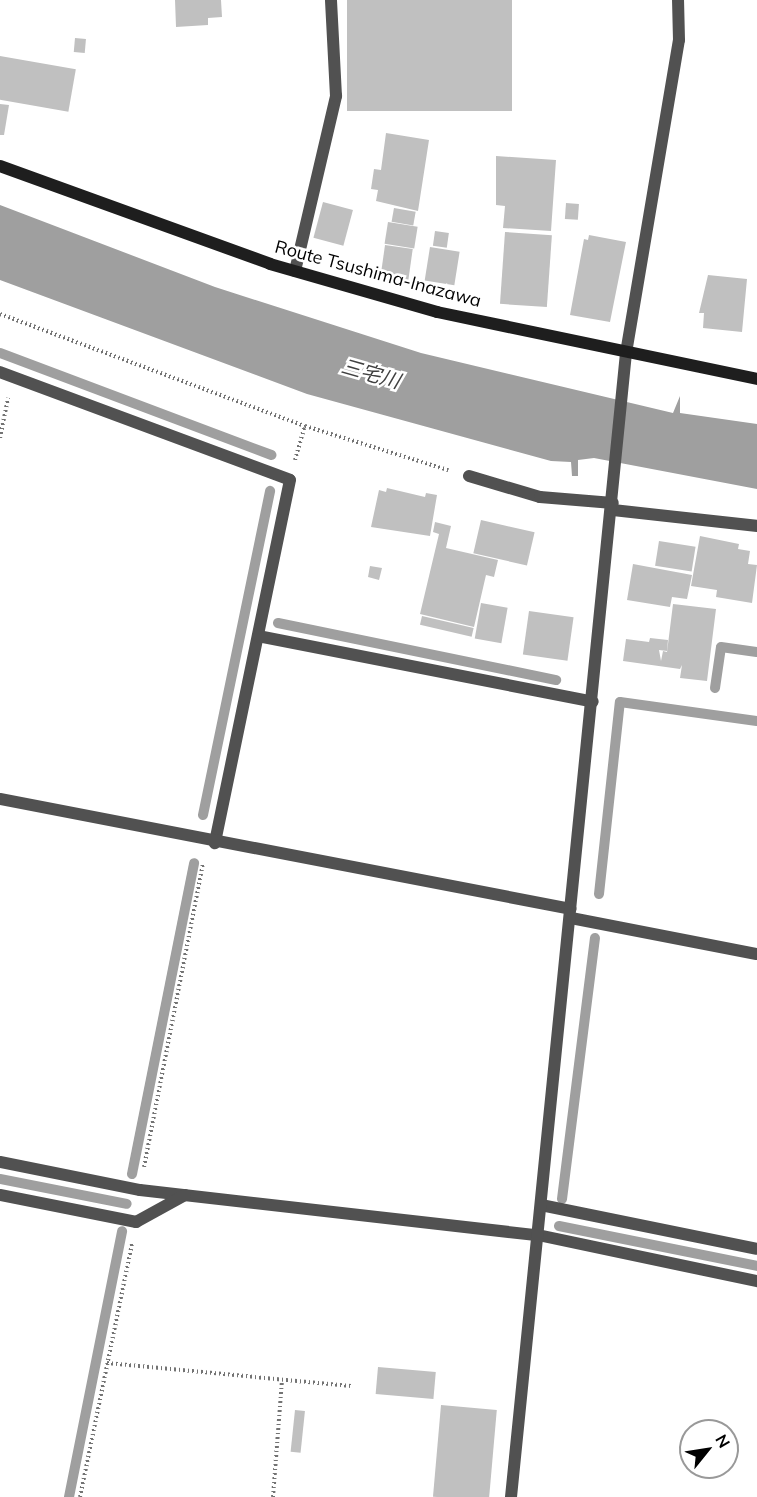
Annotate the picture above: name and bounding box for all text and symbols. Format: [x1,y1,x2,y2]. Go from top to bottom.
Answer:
street label: Route Tsushima-Inazawa [272,236,484,312]
water label: 三宅川 [339,353,403,393]
north arrow [679,1419,739,1479]
text: N [711,1431,735,1451]

